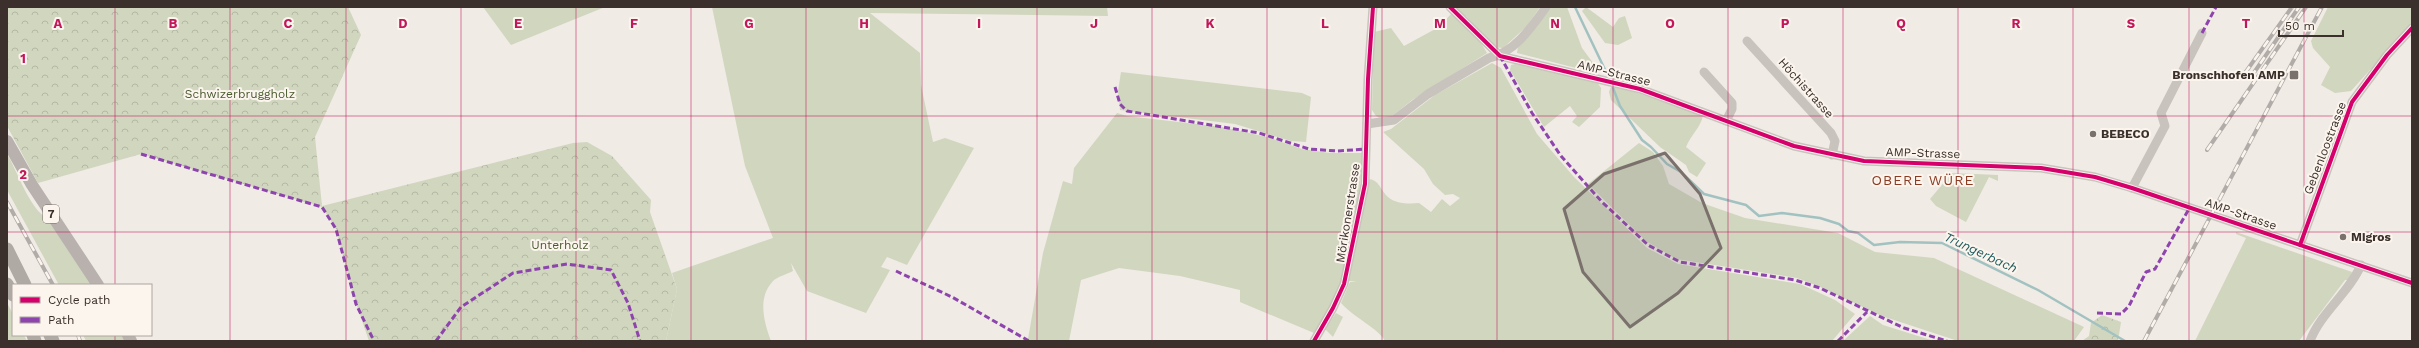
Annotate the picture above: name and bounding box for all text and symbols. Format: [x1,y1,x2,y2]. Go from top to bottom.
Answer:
scale bar [2279,12,2343,38]
text: A [54,16,63,31]
text: B [169,16,178,31]
text: C [284,16,293,31]
text: D [398,16,408,31]
text: E [514,16,522,31]
text: F [630,16,638,31]
text: G [744,16,754,31]
text: H [859,16,869,31]
text: I [977,16,981,31]
text: J [1090,16,1098,31]
text: K [1205,16,1215,31]
text: L [1321,16,1329,31]
text: M [1434,16,1446,31]
text: N [1550,16,1560,31]
text: O [1665,16,1675,31]
text: P [1781,16,1790,31]
text: Q [1896,16,1906,31]
text: R [2012,16,2021,31]
text: S [2127,16,2136,31]
text: T [2242,16,2251,31]
text: 50 m [2285,19,2315,33]
text: 1 [20,51,26,66]
street label: Höchistrasse [1775,55,1837,121]
street label: AMP-Strasse [1576,57,1652,89]
place label: Bronschhofen AMP [2172,68,2285,82]
marker: Bronschhofen AMP [2288,69,2300,81]
park label: Schwizerbruggholz [185,87,295,101]
street label: Gebenloostrasse [2301,100,2349,196]
place label: BEBECO [2101,127,2150,141]
marker: BEBECO [2088,129,2098,139]
street label: AMP-Strasse [1885,145,1961,161]
street label: Mörikonerstrasse [1333,162,1363,264]
text: 2 [19,167,27,182]
district label: OBERE WÜRE [1872,172,1974,188]
street label: AMP-Strasse [2203,195,2279,233]
road number: 7 [43,205,59,223]
water label: Trungerbach [1942,229,2020,276]
place label: Migros [2351,230,2391,244]
marker: Migros [2338,232,2348,242]
park label: Unterholz [531,238,589,252]
legend [12,284,152,336]
text: Cycle path [48,293,110,307]
text: Path [48,313,74,327]

